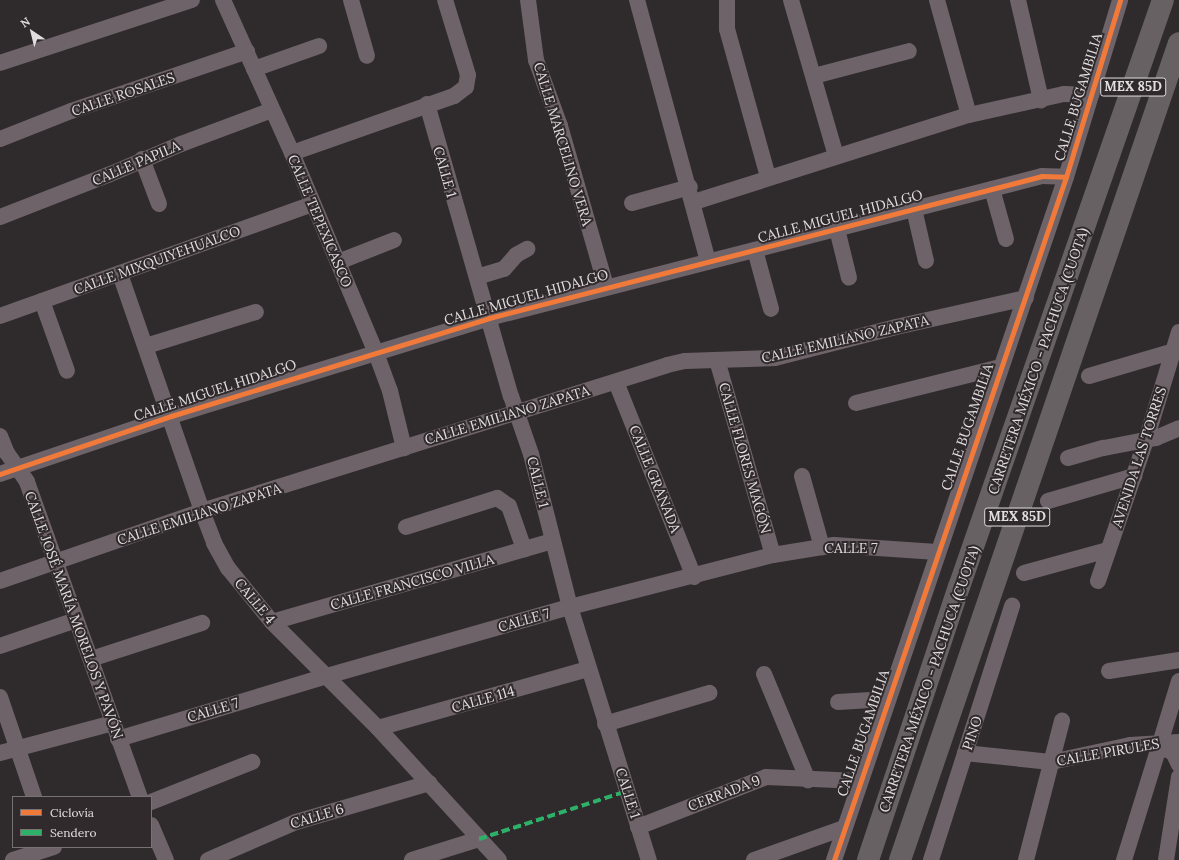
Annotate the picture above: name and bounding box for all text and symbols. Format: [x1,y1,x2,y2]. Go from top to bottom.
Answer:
north arrow [12,12,52,52]
text: N [18,14,33,30]
street label: CALLE BUGAMBILIA [1051,31,1105,163]
street label: CALLE MARCELINO VERA [530,60,596,228]
street label: CALLE ROSALES [69,68,177,120]
road number: MEX 85D [1100,76,1166,98]
street label: CALLE PAPILA [89,137,183,189]
street label: CALLE 1 [430,145,460,199]
street label: CALLE TEPEXICASCO [284,152,356,290]
street label: CALLE MIGUEL HIDALGO [756,186,924,246]
street label: CALLE MIXQUIYEHUALCO [71,222,243,298]
street label: CARRETERA MÉXICO - PACHUCA (CUOTA) [984,225,1092,497]
street label: CALLE MIGUEL HIDALGO [442,265,610,329]
street label: CALLE EMILIANO ZAPATA [760,312,930,366]
street label: CALLE MIGUEL HIDALGO [132,356,298,424]
street label: CALLE BUGAMBILIA [937,361,997,493]
street label: CALLE FLORES MAGÓN [715,381,775,535]
street label: CALLE EMILIANO ZAPATA [423,382,591,448]
street label: AVENIDA LAS TORRES [1108,385,1170,529]
street label: CALLE GRANADA [626,423,684,535]
street label: CALLE 1 [524,455,552,509]
street label: CALLE EMILIANO ZAPATA [115,480,283,548]
street label: CALLE JOSÉ MARÍA MORELOS Y PAVÓN [21,489,127,741]
road number: MEX 85D [984,506,1050,528]
street label: CALLE 7 [824,540,878,556]
street label: CARRETERA MÉXICO - PACHUCA (CUOTA) [875,543,983,815]
street label: CALLE FRANCISCO VILLA [328,551,496,613]
street label: CALLE 4 [231,575,279,627]
street label: CALLE 7 [496,605,552,635]
street label: CALLE BUGAMBILIA [833,667,893,799]
street label: CALLE 114 [450,682,516,716]
street label: CALLE 7 [185,694,241,726]
street label: PINO [959,714,985,752]
street label: CALLE PIRULES [1055,735,1161,769]
street label: CALLE 1 [612,766,644,820]
street label: CERRADA 9 [685,771,763,815]
legend [12,796,152,848]
street label: CALLE 6 [288,800,346,832]
text: Ciclovía [50,805,94,820]
text: Sendero [50,825,96,840]

